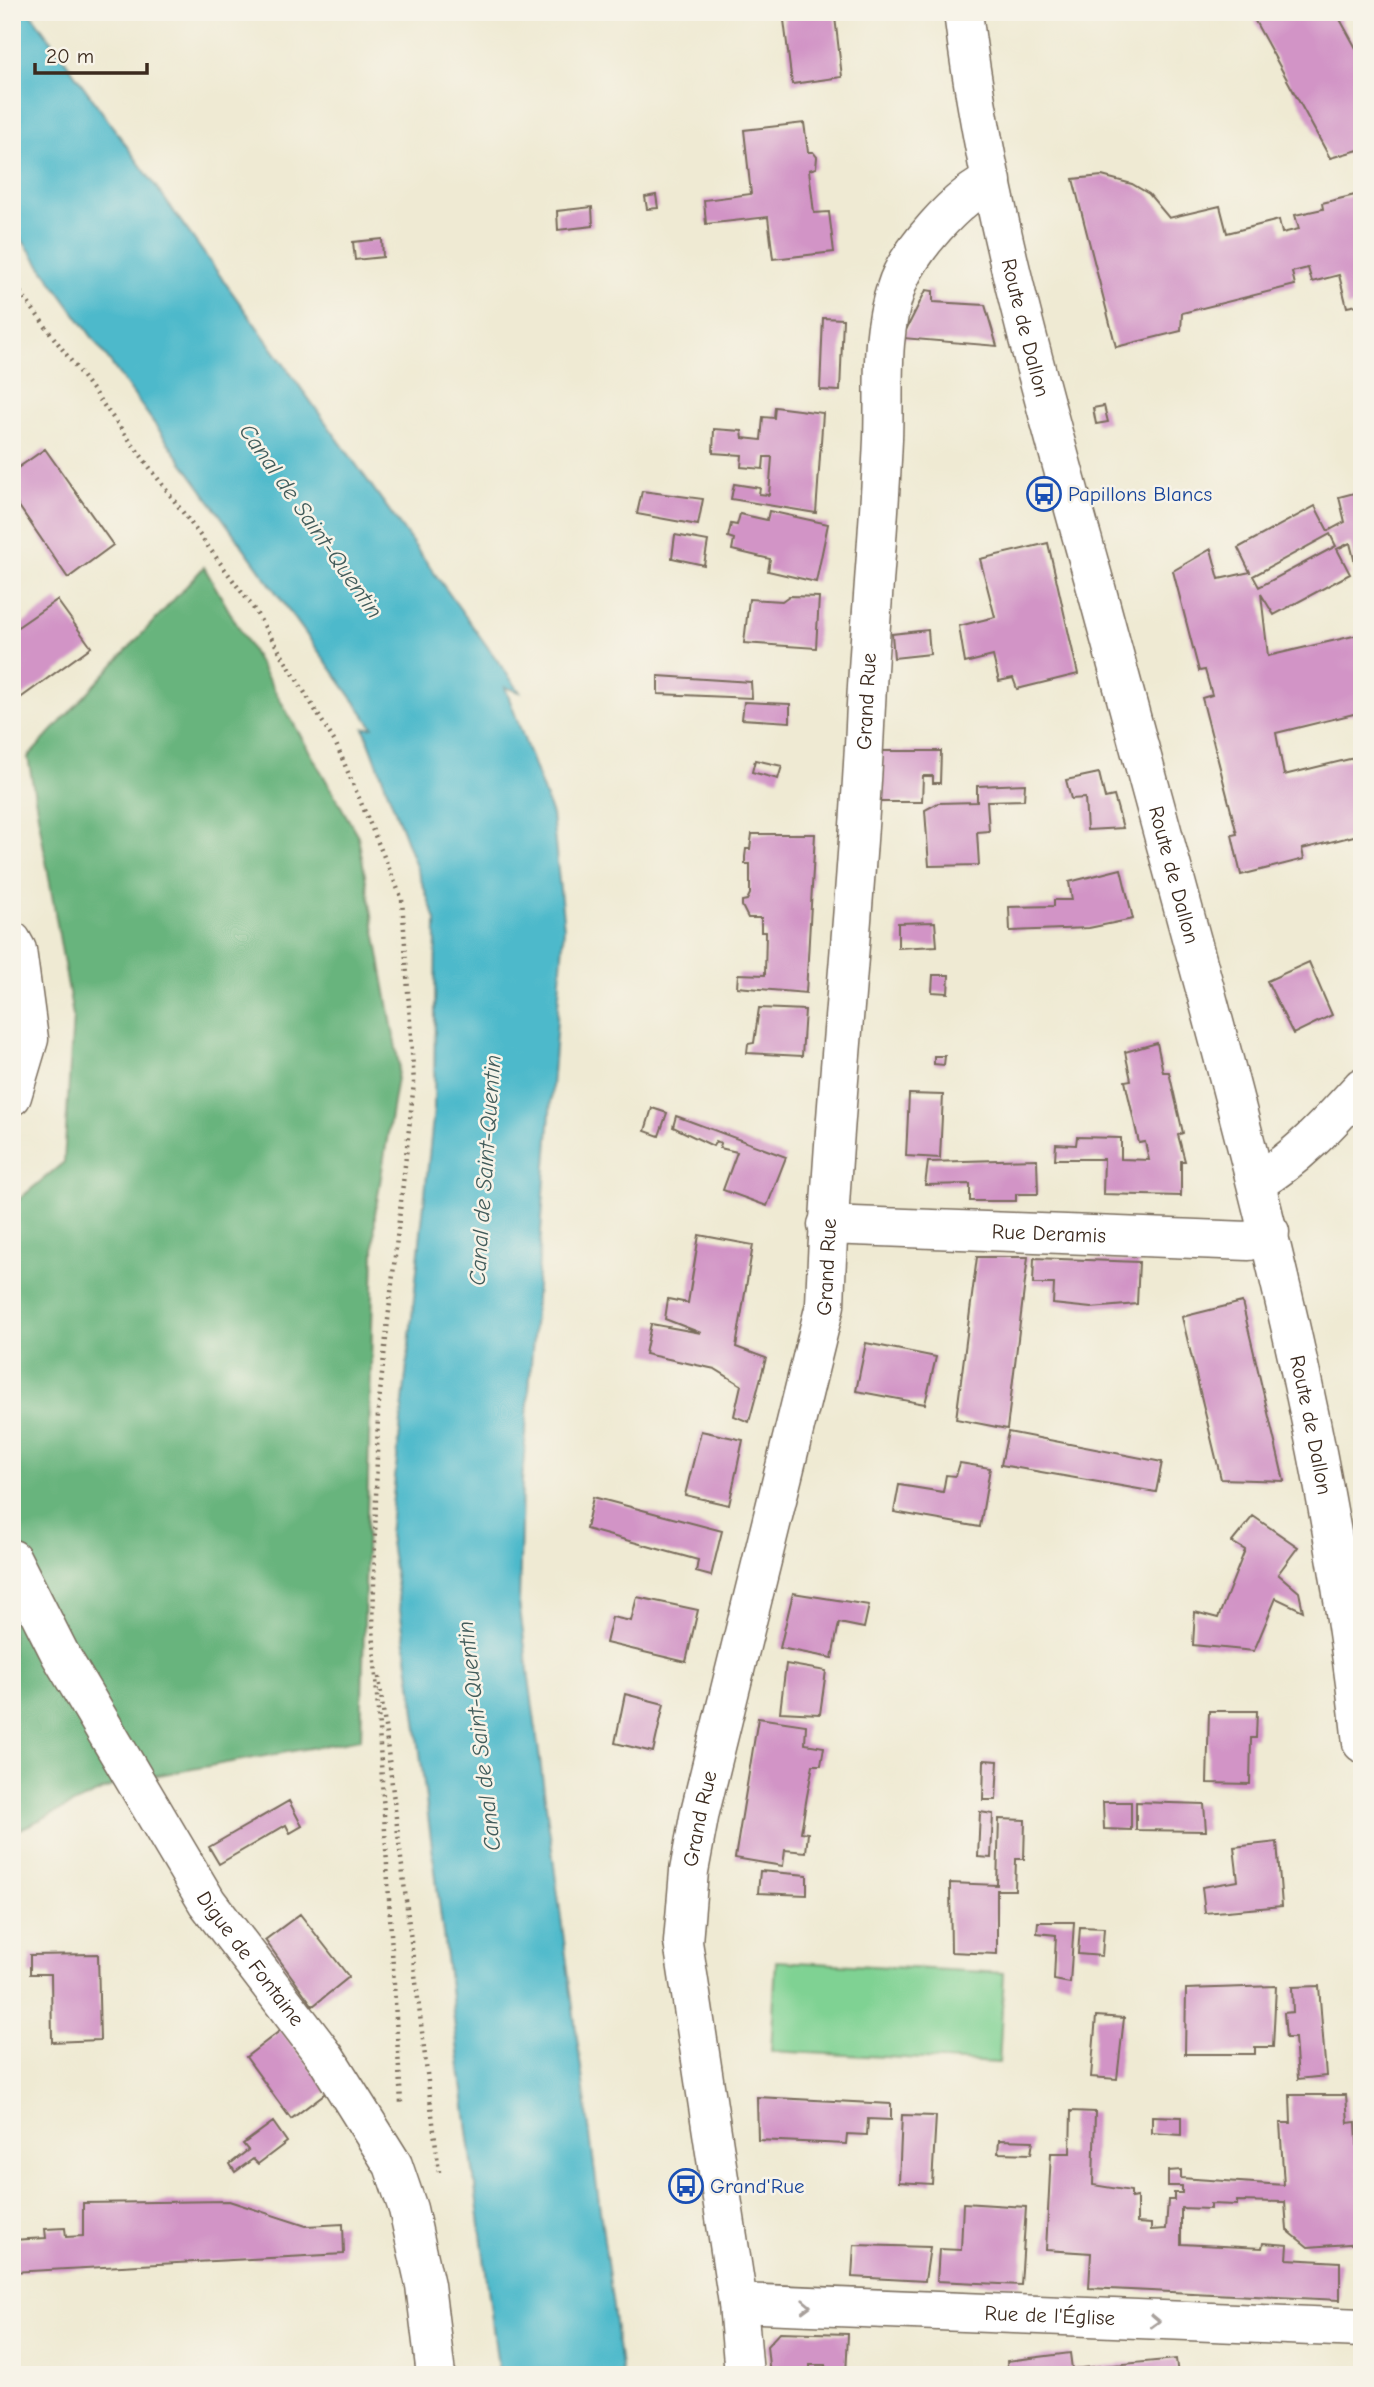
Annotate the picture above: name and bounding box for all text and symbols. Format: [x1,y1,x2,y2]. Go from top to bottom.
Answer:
scale bar [35,32,147,76]
text: 20 m [46,44,94,68]
street label: Route de Dallon [997,256,1055,399]
water label: Canal de Saint-Quentin [234,419,388,623]
bus stop icon: Papillons Blancs [1025,475,1063,513]
place label: Papillons Blancs [1068,482,1212,506]
street label: Grand Rue [852,652,881,751]
street label: Route de Dallon [1144,803,1204,946]
water label: Canal de Saint-Quentin [463,1054,507,1286]
street label: Grand Rue [811,1218,841,1318]
street label: Rue Deramis [991,1219,1106,1248]
street label: Route de Dallon [1285,1353,1337,1497]
water label: Canal de Saint-Quentin [452,1620,506,1852]
street label: Grand Rue [678,1768,722,1869]
street label: Digue de Fontaine [191,1887,309,2031]
bus stop icon: Grand'Rue [667,2167,705,2205]
place label: Grand'Rue [710,2174,804,2198]
one-way arrow [801,2299,812,2314]
street label: Rue de l'Église [984,2301,1116,2330]
one-way arrow [1150,2313,1161,2328]

